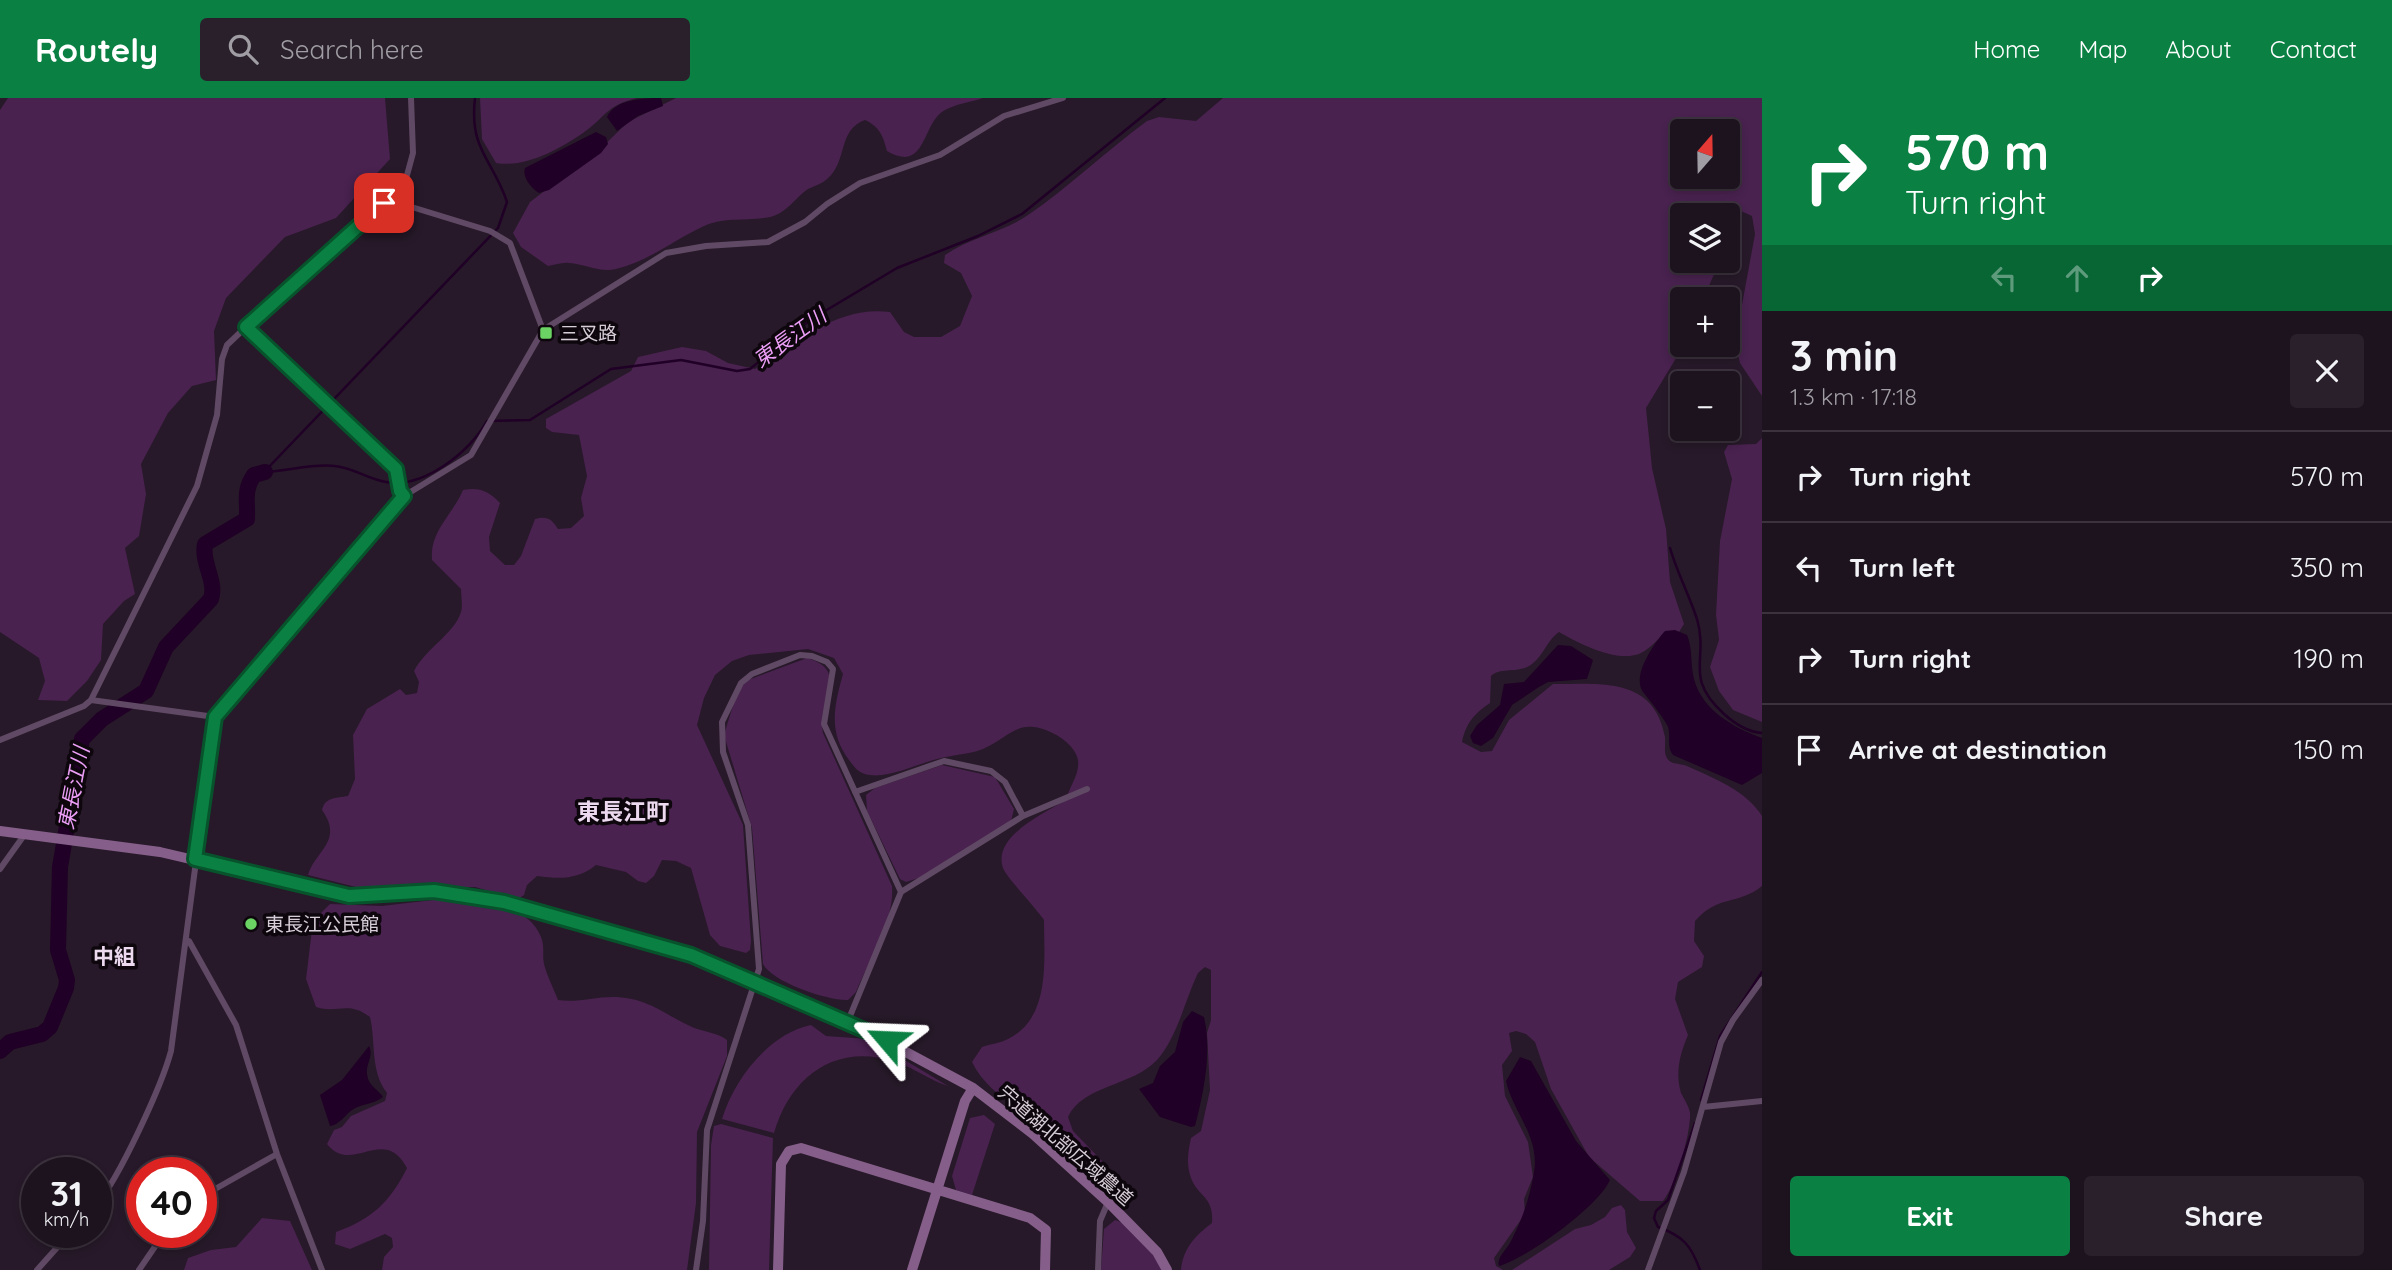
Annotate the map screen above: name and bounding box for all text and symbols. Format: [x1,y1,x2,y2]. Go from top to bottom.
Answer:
search box [200,18,690,81]
text: Routely [35,29,158,70]
icon: search [224,30,262,68]
text: Search here [280,33,424,66]
text: Home [1973,34,2040,64]
text: Map [2078,34,2127,64]
text: About [2165,34,2232,64]
text: Contact [2270,34,2357,64]
north arrow [1670,119,1740,189]
map controls [1670,119,1740,441]
text: 570 m [1905,121,2049,182]
icon: right [1790,126,1881,217]
pin [354,173,414,233]
text: Turn right [1905,182,2046,222]
icon: arrive [365,184,403,222]
button: layers [1670,203,1740,273]
icon: left [1985,259,2023,297]
icon: ahead [2058,259,2096,297]
icon: right [2131,259,2169,297]
button: + [1670,287,1740,357]
water label: 東長江川 [748,301,833,372]
place label: 三叉路 [560,321,617,345]
marker: 三叉路 [538,325,554,341]
text: 3 min [1790,329,1898,382]
button: close [2290,334,2364,408]
button: − [1670,371,1740,441]
text: 1.3 km · 17:18 [1790,382,1917,411]
icon: right [1790,458,1828,496]
text: Turn right [1849,460,1971,493]
text: 570 m [2290,460,2364,493]
icon: left [1790,549,1828,587]
text: Turn left [1849,551,1956,584]
text: 350 m [2290,551,2364,584]
icon: right [1790,640,1828,678]
text: Turn right [1849,642,1971,675]
text: 190 m [2294,642,2364,675]
icon: arrive [1790,731,1828,769]
text: Arrive at destination [1849,733,2107,766]
text: 150 m [2294,733,2364,766]
water label: 東長江川 [52,742,94,832]
district label: 東長江町 [577,797,669,826]
place label: 東長江公民館 [265,912,379,936]
marker: 東長江公民館 [243,916,259,932]
district label: 中組 [93,943,135,969]
position arrow [850,1003,924,1077]
street label: 宍道湖北部広域農道 [994,1080,1138,1210]
speed limit sign: 40 [126,1157,217,1248]
text: 31 [50,1171,83,1215]
button: Exit [1790,1176,2070,1256]
button: Share [2084,1176,2364,1256]
text: km/h [44,1208,89,1231]

